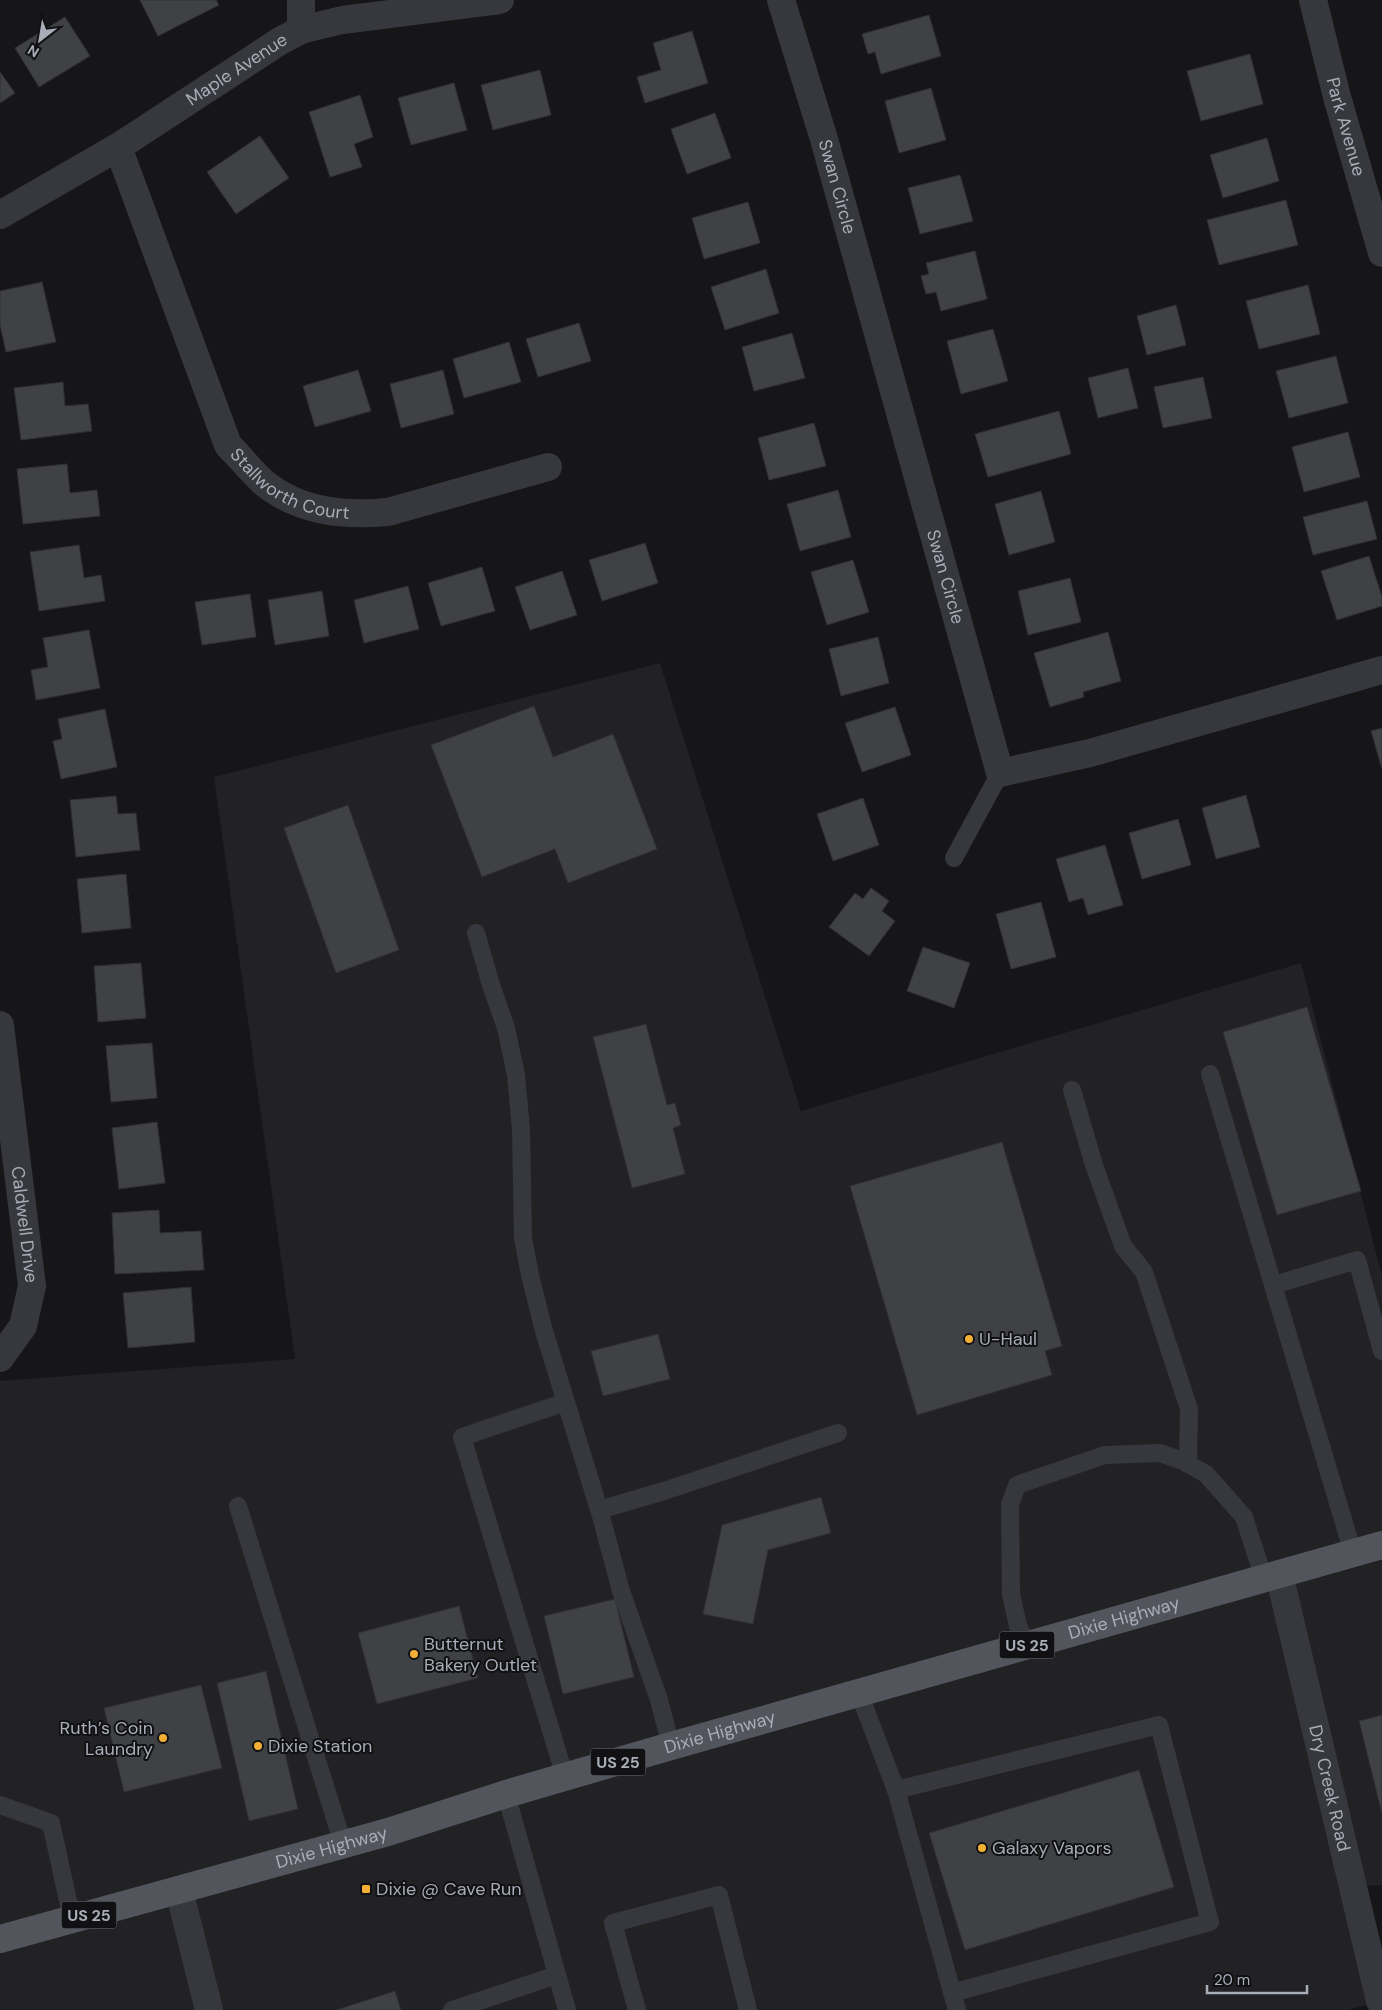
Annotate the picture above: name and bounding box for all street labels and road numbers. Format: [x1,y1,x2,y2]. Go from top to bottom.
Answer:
street label: Maple Avenue [181,27,291,111]
street label: Park Avenue [1321,75,1371,179]
street label: Swan Circle [813,137,862,237]
street label: Stallworth Court [225,443,350,525]
street label: Swan Circle [921,527,970,627]
street label: Caldwell Drive [5,1165,43,1284]
street label: Dixie Highway [1065,1591,1183,1645]
road number: US 25 [1000,1632,1054,1658]
street label: Dixie Highway [661,1705,778,1759]
street label: Dry Creek Road [1303,1722,1356,1854]
road number: US 25 [590,1748,646,1775]
street label: Dixie Highway [273,1821,390,1874]
road number: US 25 [62,1902,116,1928]

